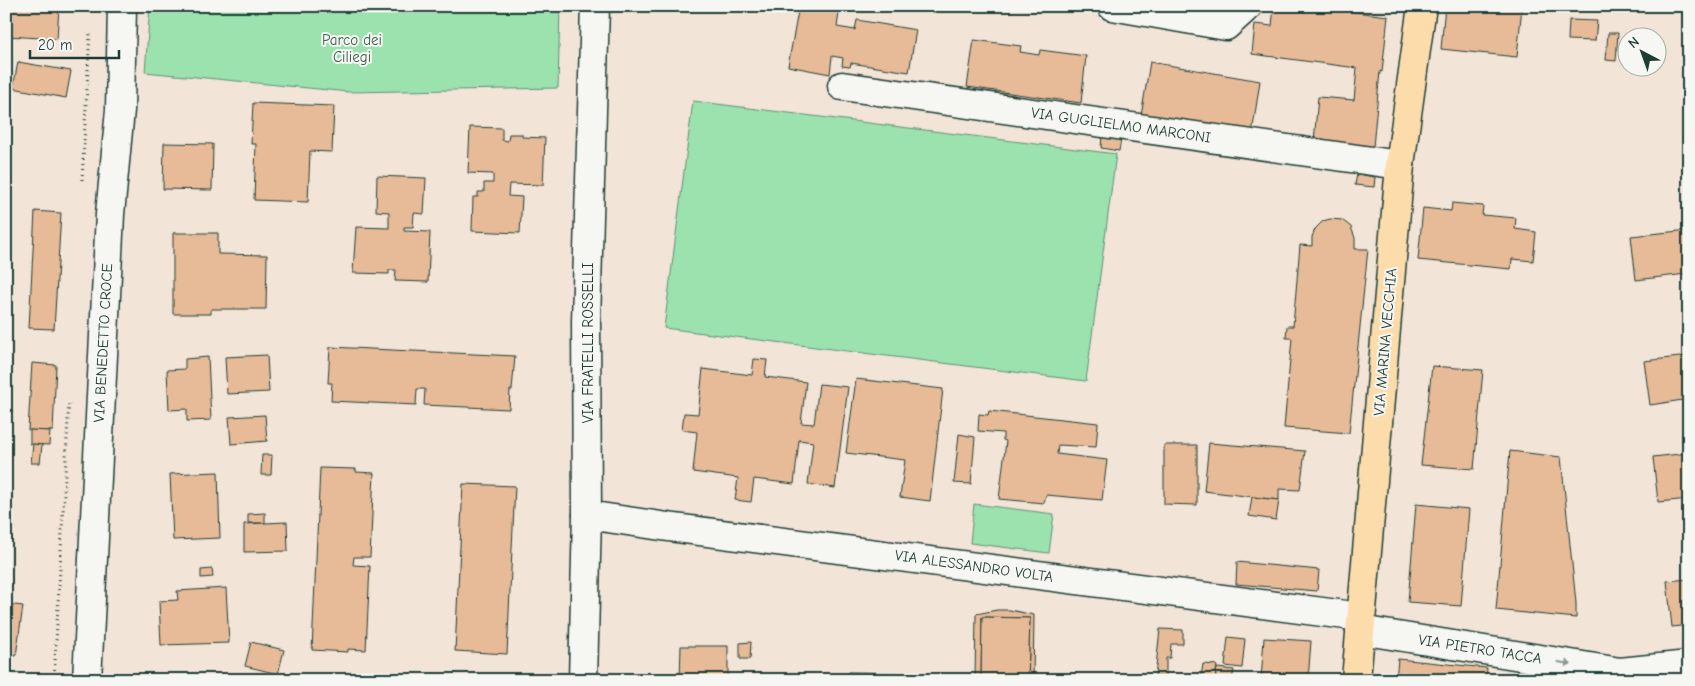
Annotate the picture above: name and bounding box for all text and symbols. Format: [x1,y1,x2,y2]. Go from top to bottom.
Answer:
scale bar [30,28,119,60]
north arrow [1618,28,1668,78]
park label: Parco dei Ciliegi [322,31,382,66]
text: N [1625,33,1643,52]
text: 20 m [38,36,72,54]
street label: VIA GUGLIELMO MARCONI [1030,103,1212,147]
street label: VIA BENEDETTO CROCE [90,263,116,423]
street label: VIA FRATELLI ROSSELLI [579,263,597,423]
street label: VIA MARINA VECCHIA [1370,267,1400,417]
street label: VIA ALESSANDRO VOLTA [894,546,1055,586]
street label: VIA PIETRO TACCA [1417,630,1543,668]
one-way arrow [1556,659,1572,667]

